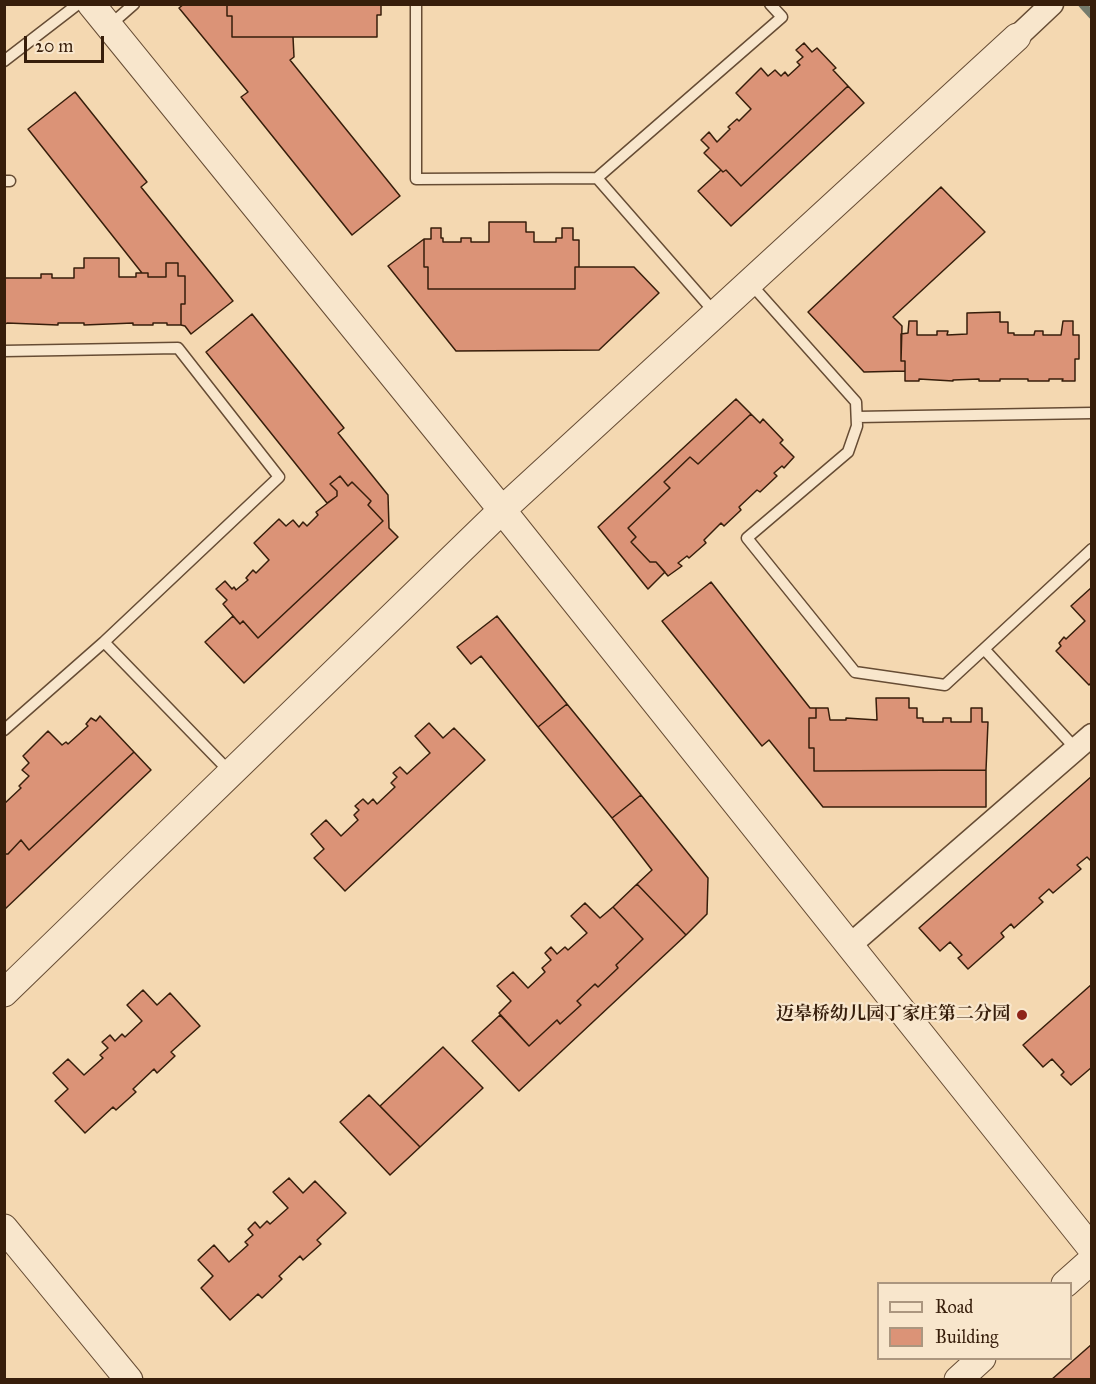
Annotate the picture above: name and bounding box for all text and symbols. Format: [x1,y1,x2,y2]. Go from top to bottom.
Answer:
scale bar [27,24,106,62]
text: 20 m [35,35,73,57]
place label: 迈皋桥幼儿园丁家庄第二分园 [776,1004,1010,1026]
marker: 迈皋桥幼儿园丁家庄第二分园 [1015,1008,1029,1022]
legend [877,1282,1072,1360]
text: Road [935,1296,973,1318]
text: Building [935,1326,998,1348]

